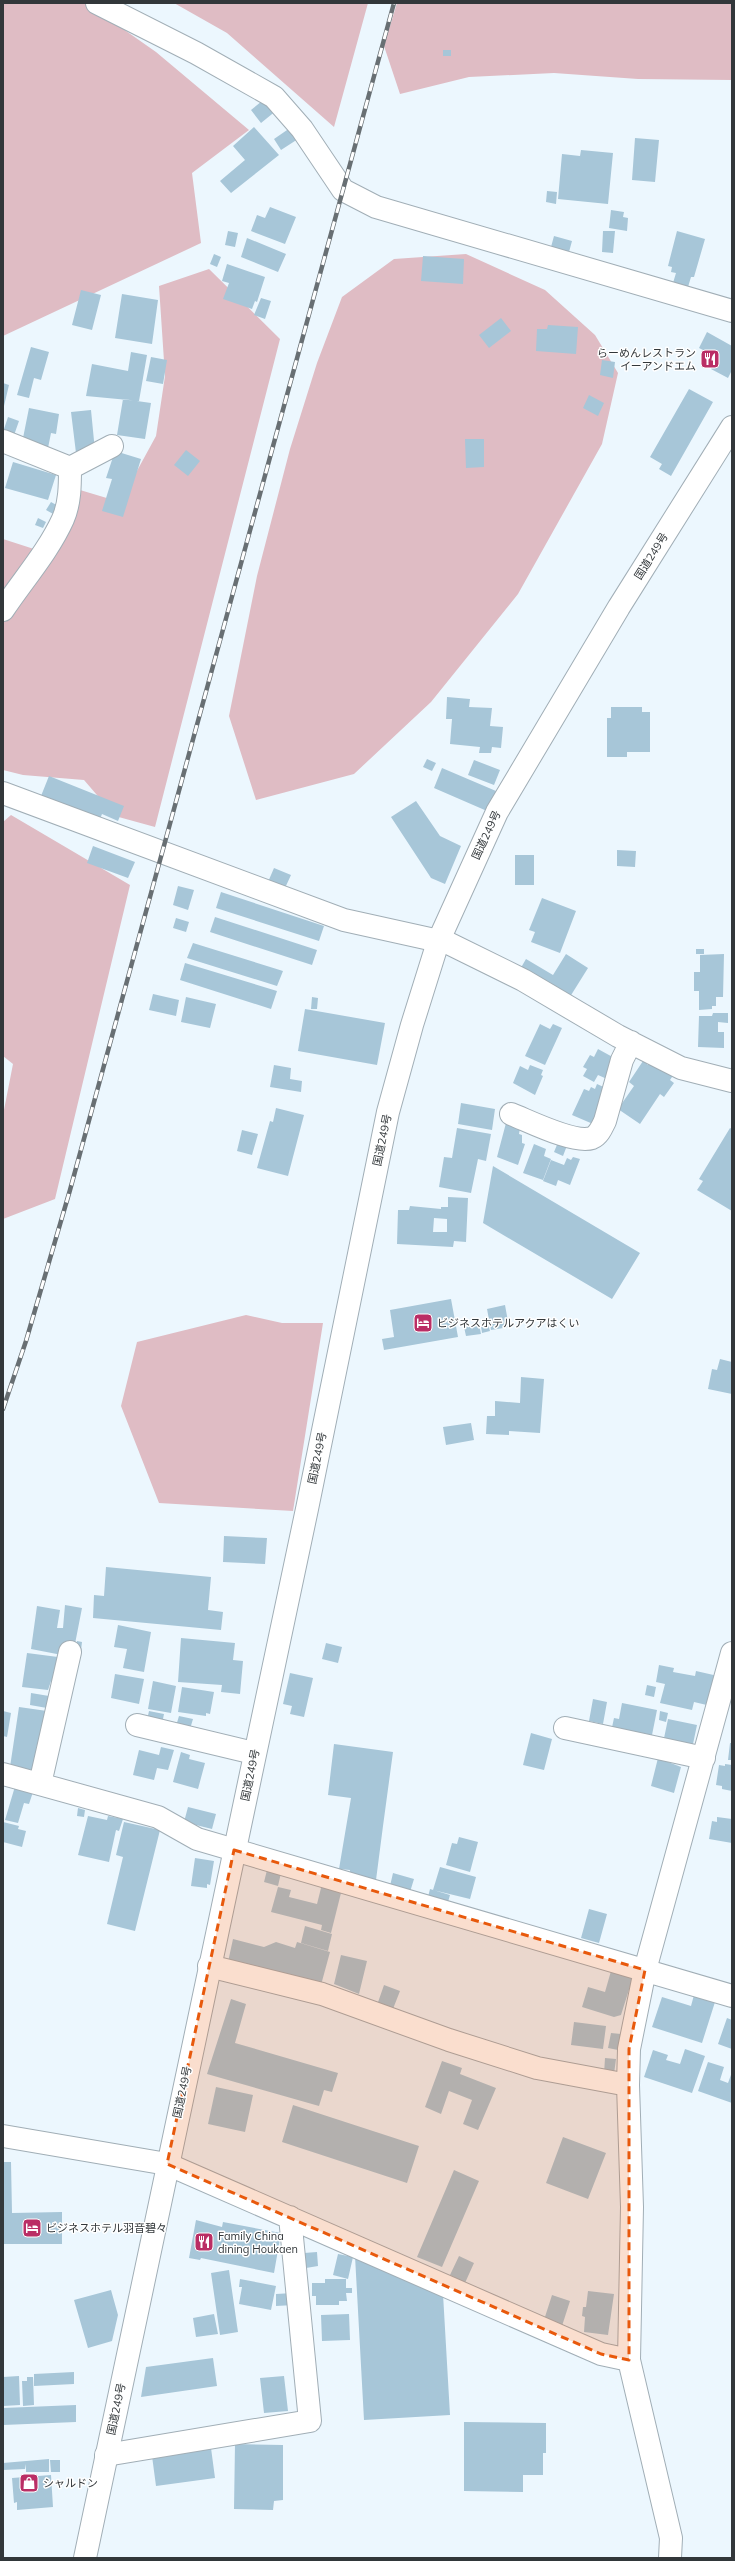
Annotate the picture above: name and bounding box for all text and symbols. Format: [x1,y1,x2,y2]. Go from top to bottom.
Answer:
place label: らーめんレストラン イーアンドエム [597,346,696,373]
restaurant icon: らーめんレストラン イーアンドエム [699,348,721,370]
street label: 国道249号 [631,530,671,582]
street label: 国道249号 [468,808,504,862]
street label: 国道249号 [370,1113,394,1167]
hotel icon: ビジネスホテルアクアはくい [412,1312,434,1334]
place label: ビジネスホテルアクアはくい [437,1316,579,1330]
street label: 国道249号 [305,1431,329,1485]
street label: 国道249号 [238,1748,262,1802]
street label: 国道249号 [170,2065,194,2119]
hotel icon: ビジネスホテル羽音碧々 [21,2217,43,2239]
place label: ビジネスホテル羽音碧々 [46,2221,167,2235]
place label: Family China dining Houkaen [218,2229,298,2256]
restaurant icon: Family China dining Houkaen [193,2231,215,2253]
street label: 国道249号 [104,2382,128,2436]
shop icon: シャルドン [18,2472,40,2494]
place label: シャルドン [43,2476,98,2490]

